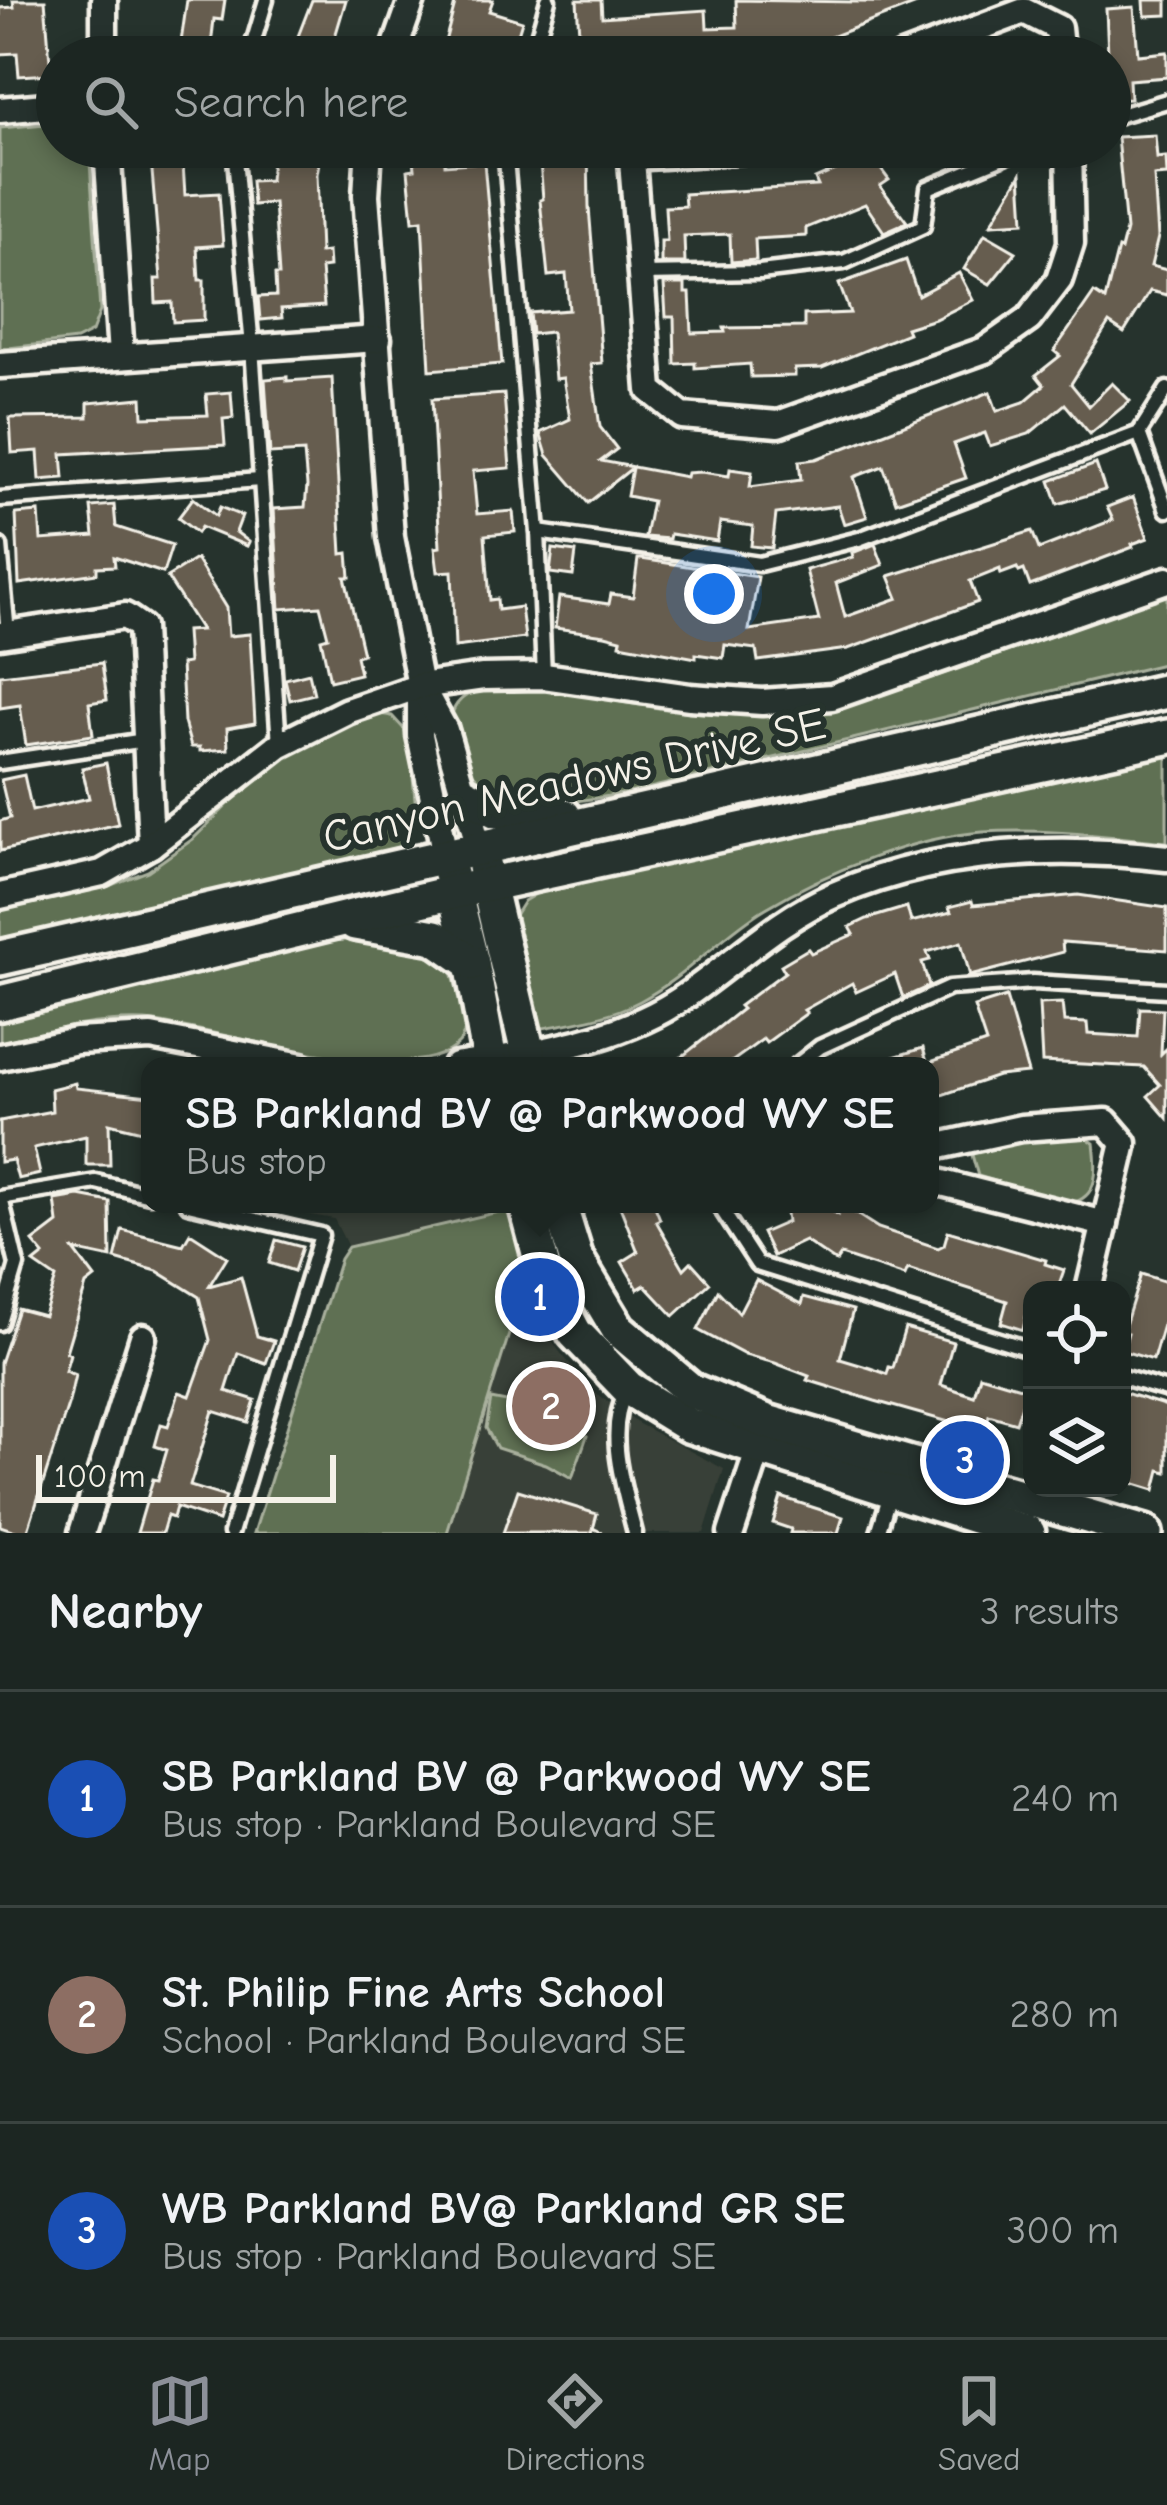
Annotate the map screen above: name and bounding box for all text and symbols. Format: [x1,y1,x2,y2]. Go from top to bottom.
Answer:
search box [36,36,1131,168]
icon: search [78,69,144,135]
text: Search here [174,76,408,128]
your location [684,564,744,624]
street label: Canyon Meadows Drive SE [318,697,830,863]
popup [141,1057,939,1213]
text: SB Parkland BV @ Parkwood WY SE [186,1087,894,1139]
text: Bus stop [186,1139,327,1184]
pin: 1 [501,1252,579,1342]
map controls [1023,1281,1131,1497]
button: locate [1023,1281,1131,1389]
pin: 2 [512,1361,590,1451]
button: layers [1023,1389,1131,1497]
pin: 3 [926,1415,1004,1505]
scale bar [36,1449,336,1502]
text: 100 m [54,1457,146,1495]
text: Nearby [48,1582,202,1641]
text: 3 results [980,1589,1119,1634]
text: SB Parkland BV @ Parkwood WY SE [162,1750,871,1802]
text: 1 [79,1776,95,1821]
text: 240 m [1011,1776,1119,1821]
text: Bus stop · Parkland Boulevard SE [162,1802,716,1847]
text: St. Philip Fine Arts School [162,1966,665,2018]
text: 2 [77,1992,97,2037]
text: 280 m [1009,1992,1119,2037]
text: School · Parkland Boulevard SE [162,2018,686,2063]
text: WB Parkland BV@ Parkland GR SE [162,2182,845,2234]
text: 3 [77,2208,97,2253]
text: 300 m [1006,2208,1119,2253]
text: Bus stop · Parkland Boulevard SE [162,2234,716,2279]
tab: Map [147,2368,213,2478]
tab: Directions [506,2368,645,2478]
tab: Saved [938,2368,1020,2478]

